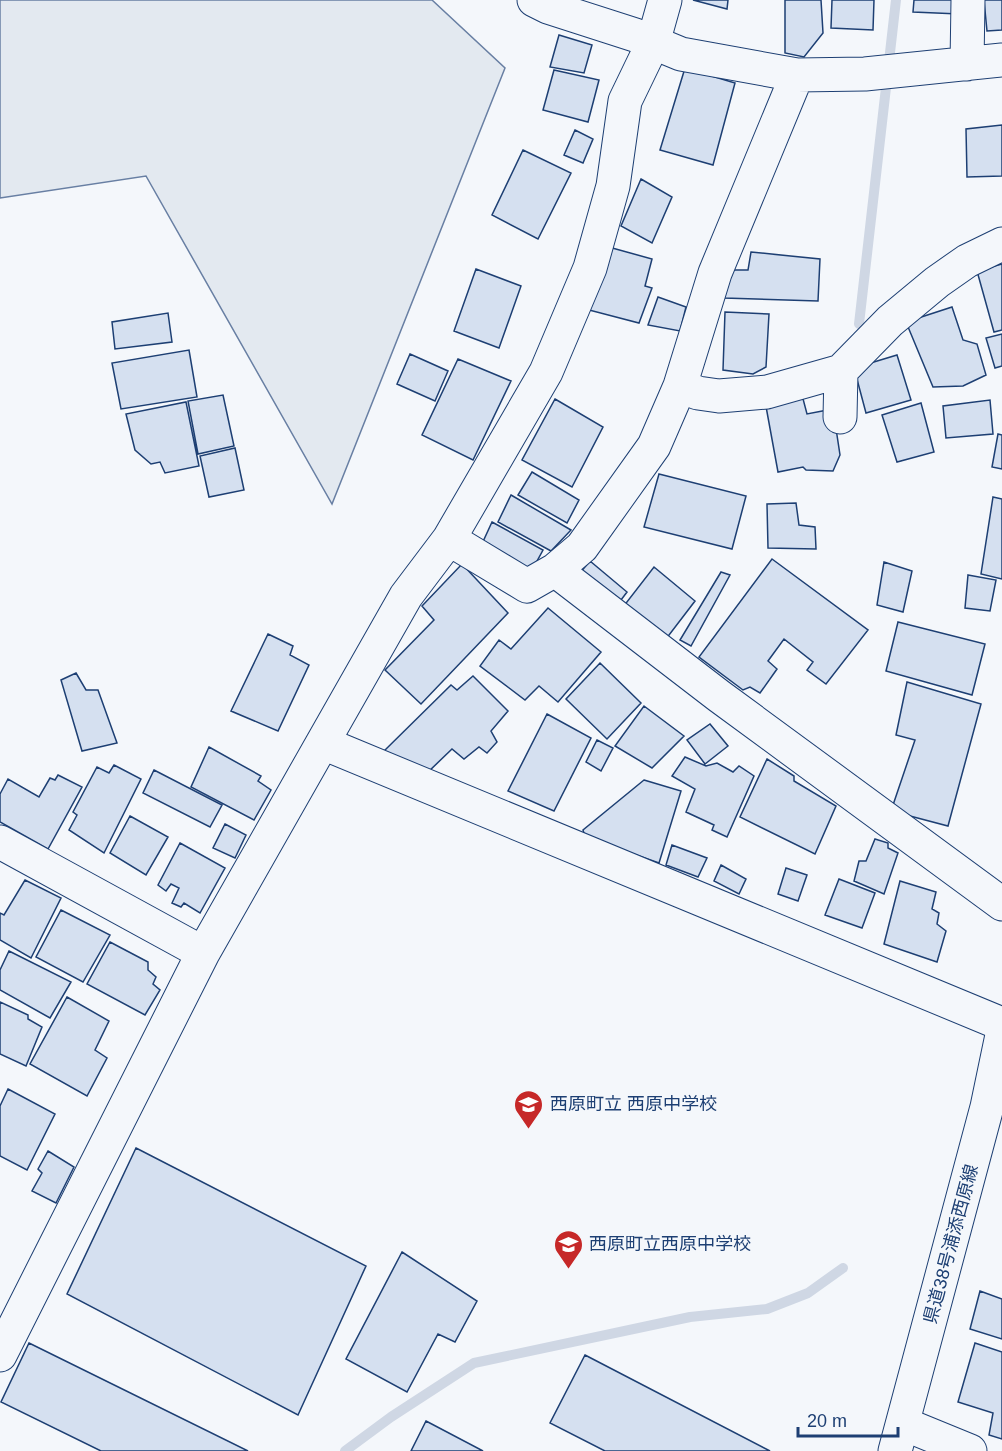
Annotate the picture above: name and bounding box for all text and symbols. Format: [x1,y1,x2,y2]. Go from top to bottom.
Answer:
school or university icon: 西原町立 西原中学校 [513,1088,545,1130]
place label: 西原町立 西原中学校 [550,1094,717,1114]
street label: 県道38号浦添西原線 [920,1162,982,1326]
school or university icon: 西原町立西原中学校 [552,1228,584,1270]
place label: 西原町立西原中学校 [589,1234,751,1254]
scale bar [798,1400,898,1438]
text: 20 m [807,1411,847,1431]

